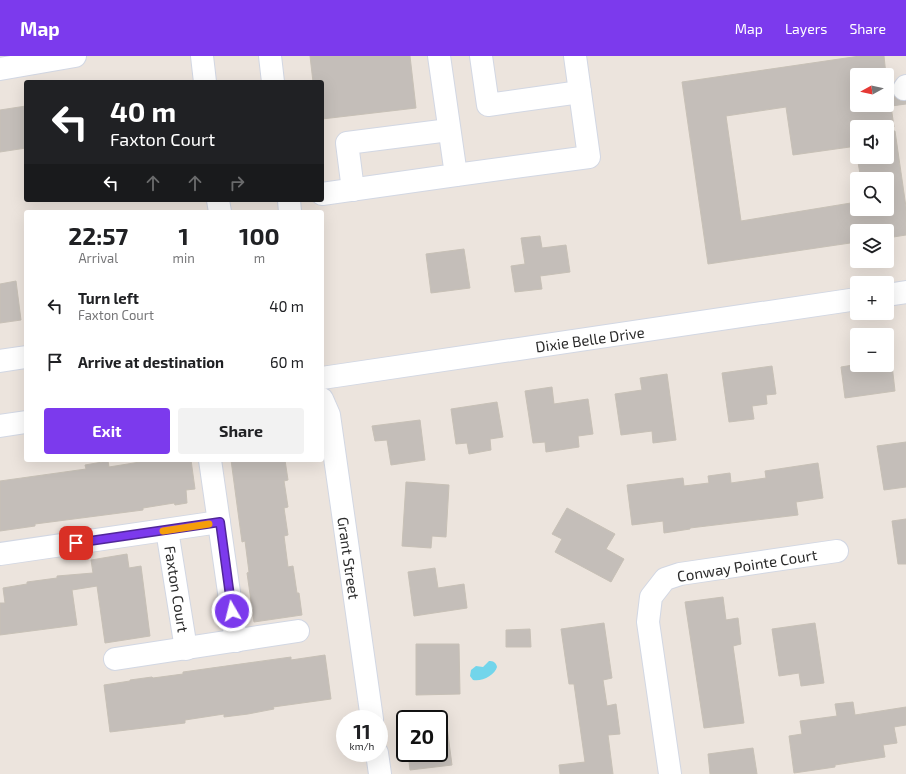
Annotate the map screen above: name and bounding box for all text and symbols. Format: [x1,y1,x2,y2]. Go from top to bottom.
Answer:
text: Map [20,17,60,40]
text: Map [735,20,763,37]
text: Layers [785,20,827,37]
text: Share [849,20,886,37]
north arrow [850,68,894,112]
map controls [850,68,894,372]
text: 40 m [110,94,176,128]
icon: left [44,96,96,148]
button: sound [850,120,894,164]
text: Faxton Court [110,128,215,150]
icon: left [100,172,122,194]
icon: ahead [142,172,164,194]
icon: ahead [184,172,206,194]
icon: right [226,172,248,194]
button: search [850,172,894,216]
text: 22:57 [68,221,128,250]
text: 1 [178,221,189,250]
text: 100 [239,221,280,250]
button: layers [850,224,894,268]
text: Arrival [79,250,118,266]
text: min [173,250,195,266]
text: m [254,250,265,266]
button: + [850,276,894,320]
text: Turn left [78,289,139,307]
icon: left [44,295,66,317]
text: 40 m [269,297,304,315]
text: Faxton Court [78,307,154,323]
street label: Dixie Belle Drive [534,322,646,356]
button: − [850,328,894,372]
icon: arrive [44,351,66,373]
text: Arrive at destination [78,353,224,371]
text: 60 m [270,353,304,371]
button: Exit [44,408,170,454]
button: Share [178,408,304,454]
street label: Grant Street [334,516,364,601]
pin [59,526,93,560]
icon: arrive [65,532,87,554]
street label: Faxton Court [161,544,193,634]
street label: Conway Pointe Court [676,545,819,585]
position arrow [211,590,253,632]
speed limit sign: 20 [396,710,448,762]
text: 11 [353,719,371,743]
text: km/h [350,740,374,752]

